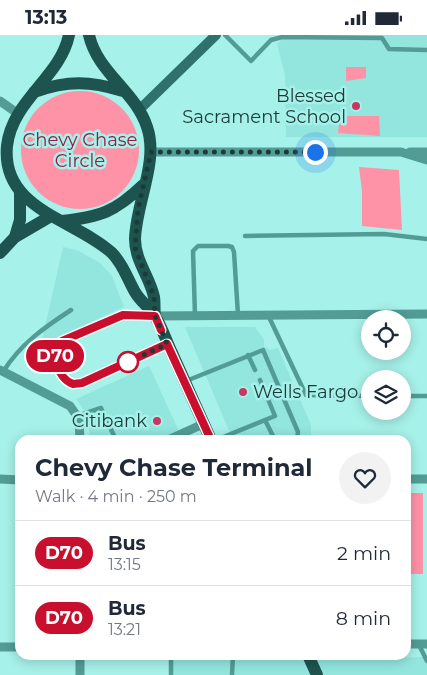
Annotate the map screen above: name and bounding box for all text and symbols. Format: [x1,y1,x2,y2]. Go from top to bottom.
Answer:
text: 13:13 [25,6,67,29]
place label: Blessed Sacrament School [182,85,346,128]
marker: Blessed Sacrament School [350,100,362,112]
park label: Chevy Chase Circle [23,129,138,172]
your location [303,140,328,165]
map controls [361,310,411,420]
button: locate [361,310,411,360]
line badge: D70 [26,340,84,372]
text: D70 [36,345,74,367]
unlabelled marker [117,351,139,373]
button: layers [361,370,411,420]
place label: Wells Fargo [253,381,358,403]
marker: Wells Fargo [237,386,249,398]
place label: Citibank [72,410,147,432]
marker: Citibank [151,415,163,427]
button: heart [339,452,391,504]
text: Chevy Chase Terminal [35,453,313,482]
text: Walk · 4 min · 250 m [35,487,197,506]
text: Bus [108,532,146,555]
text: D70 [45,542,83,564]
text: 2 min [337,542,391,565]
text: 13:15 [108,555,141,574]
text: Bus [108,597,146,620]
text: D70 [45,607,83,629]
text: 8 min [336,607,391,630]
text: 13:21 [108,620,141,639]

